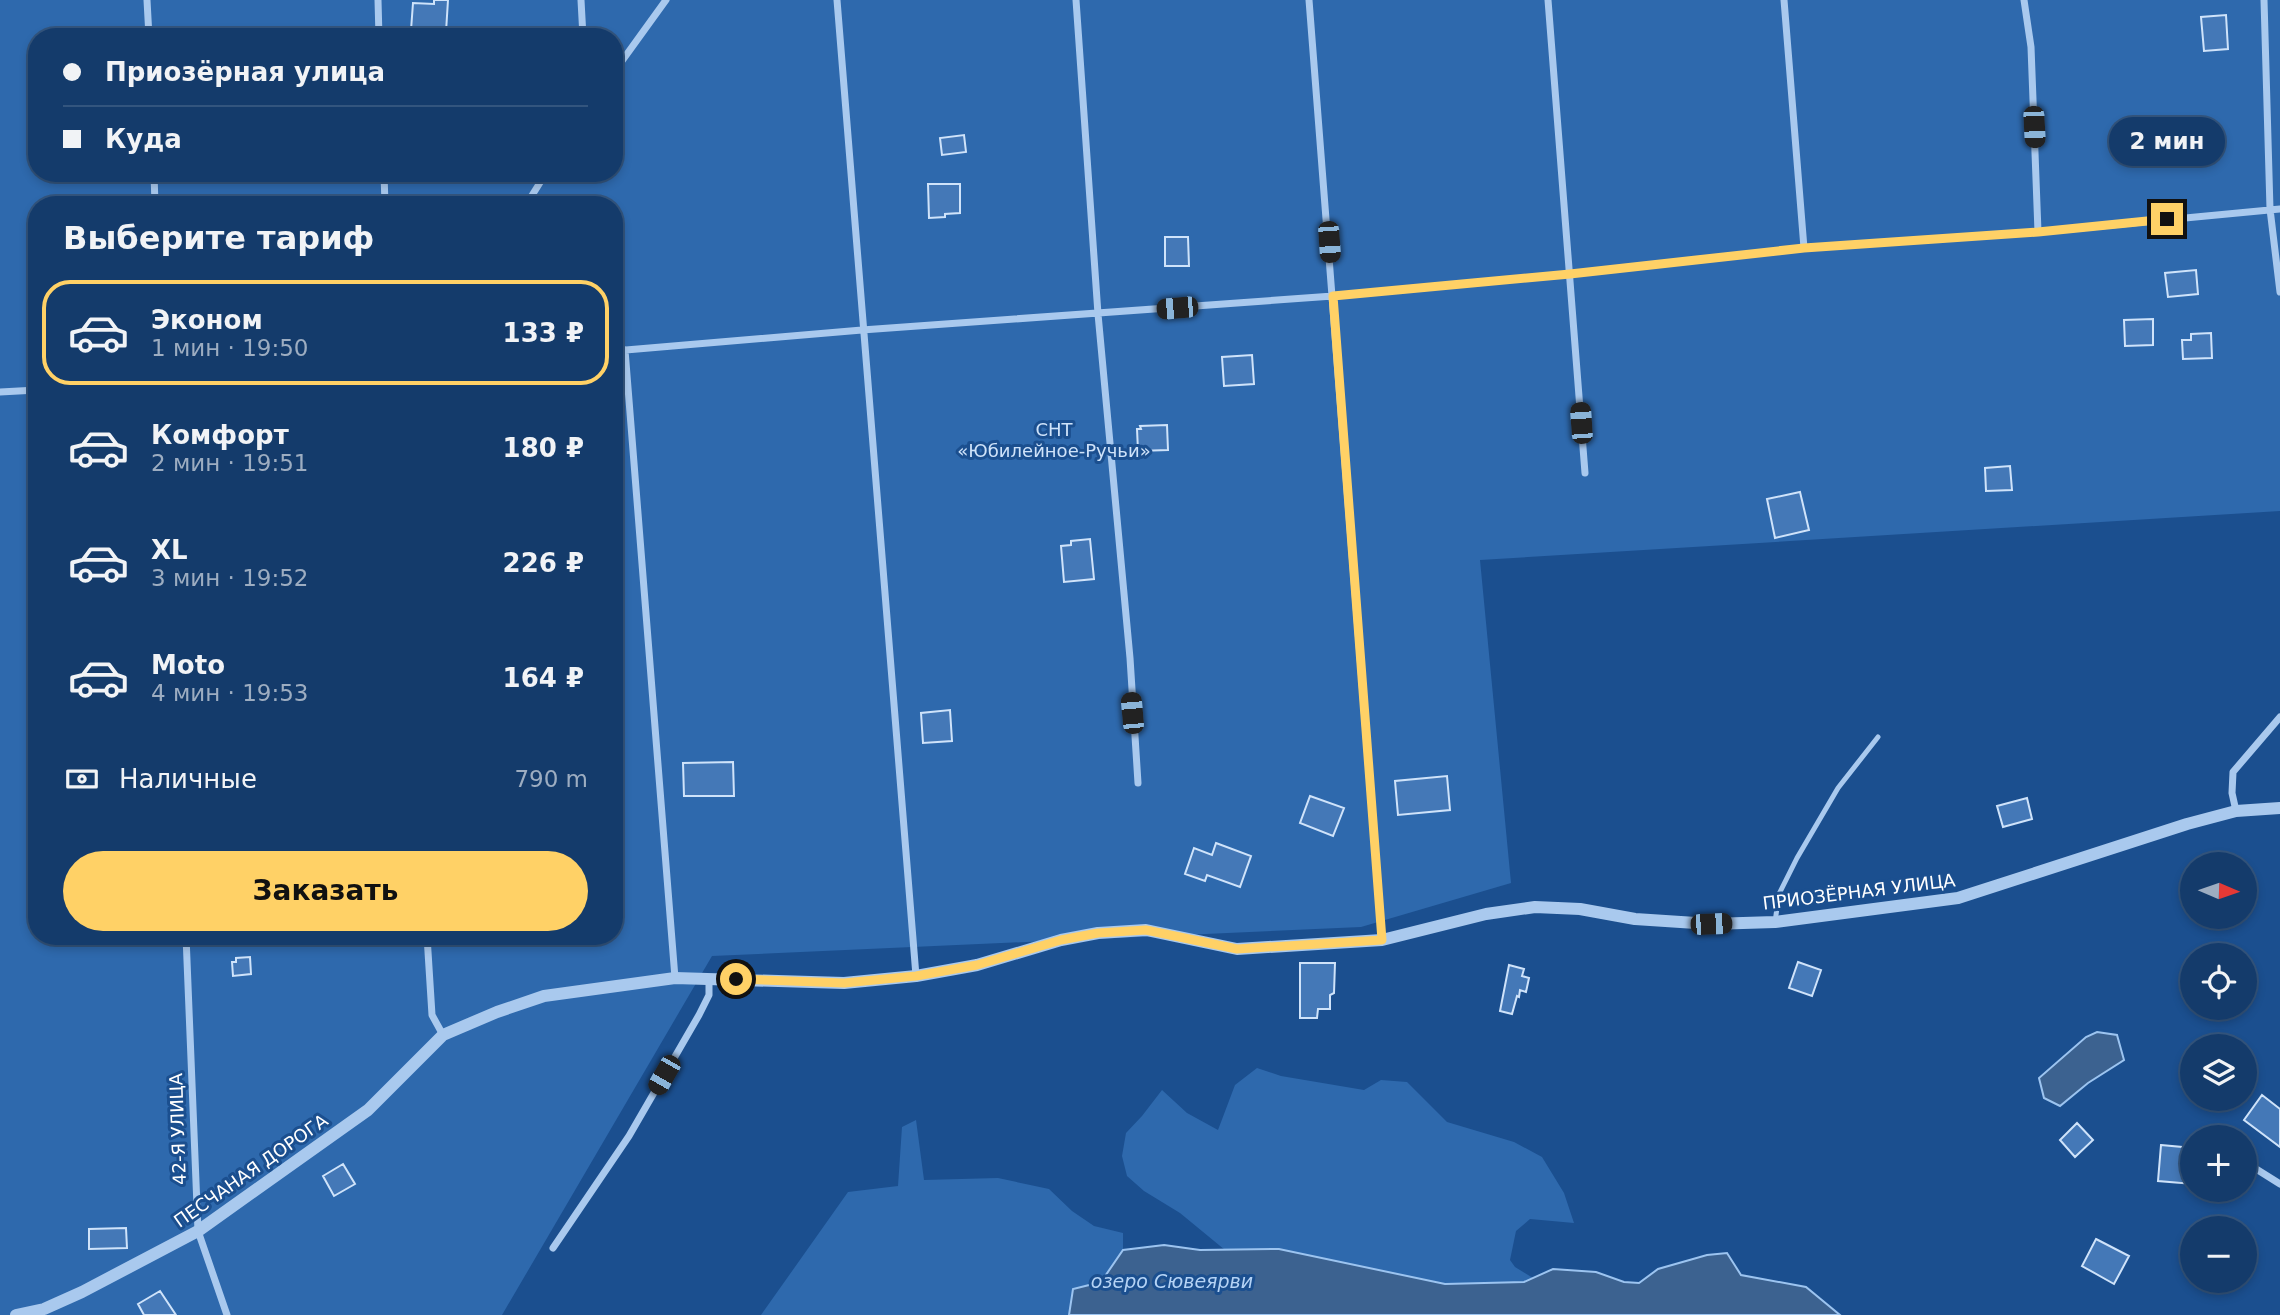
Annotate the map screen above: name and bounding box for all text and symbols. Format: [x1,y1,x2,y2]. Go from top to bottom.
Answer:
text: Приозёрная улица [105,57,385,87]
car [2023,105,2046,149]
callout: 2 мин [2109,118,2225,166]
text: Куда [105,124,182,154]
text: 2 мин [2130,128,2204,154]
route end [2151,203,2183,235]
text: Выберите тариф [63,219,374,257]
car [1318,220,1341,264]
car [1156,296,1199,320]
icon: car [67,301,130,364]
text: Эконом [151,305,263,335]
text: 133 ₽ [503,318,584,348]
text: 1 мин · 19:50 [151,335,309,361]
car [1570,401,1593,445]
icon: car [67,416,130,479]
park label: СНТ «Юбилейное-Ручьи» [957,419,1151,461]
text: Комфорт [151,420,289,450]
text: 180 ₽ [503,433,584,463]
text: 2 мин · 19:51 [151,450,309,476]
icon: car [67,531,130,594]
text: XL [151,535,188,565]
text: 226 ₽ [503,548,584,578]
text: 3 мин · 19:52 [151,565,309,591]
icon: car [67,646,130,709]
text: Moto [151,650,225,680]
text: 164 ₽ [503,663,584,693]
text: 4 мин · 19:53 [151,680,309,706]
car [1120,691,1145,735]
icon: cash [63,760,101,798]
text: Наличные [119,764,257,794]
text: 790 m [514,766,588,792]
button: Заказать [63,851,588,931]
north arrow [2180,852,2258,929]
map controls [2180,852,2257,1293]
street label: ПРИОЗЁРНАЯ УЛИЦА [1761,869,1957,914]
car [1690,913,1733,935]
button: locate [2180,943,2257,1020]
route start [720,963,752,995]
button: layers [2180,1034,2257,1111]
car [645,1052,684,1098]
street label: 42-Я УЛИЦА [165,1072,190,1185]
street label: ПЕСЧАНАЯ ДОРОГА [170,1109,332,1232]
button: + [2180,1125,2257,1202]
button: − [2180,1216,2257,1293]
water label: озеро Сювеярви [1091,1270,1253,1292]

